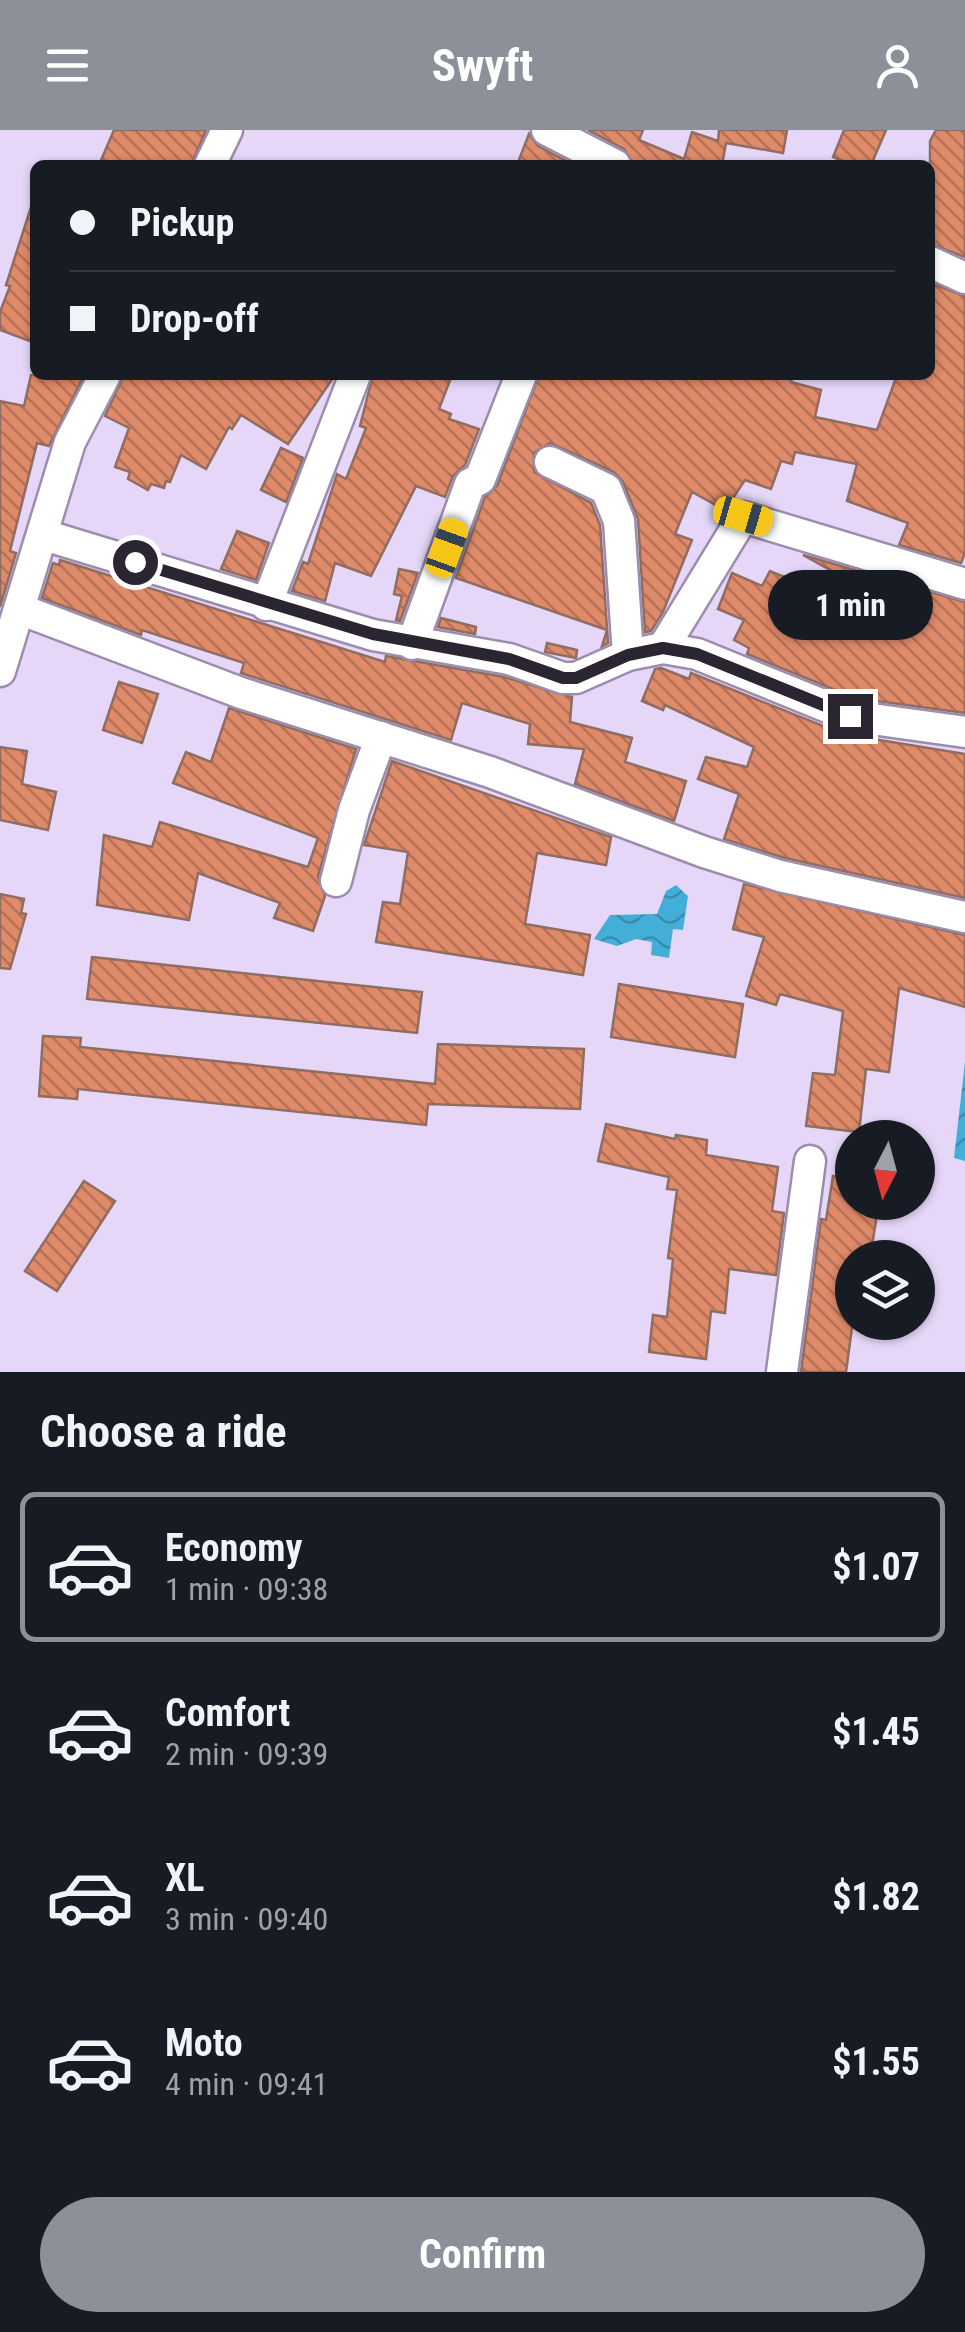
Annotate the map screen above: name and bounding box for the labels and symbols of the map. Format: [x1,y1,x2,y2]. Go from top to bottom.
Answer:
car [710,493,776,539]
car [423,515,471,581]
route start [113,540,158,585]
callout: 1 min [768,571,932,641]
route end [828,694,873,739]
north arrow [835,1120,935,1220]

